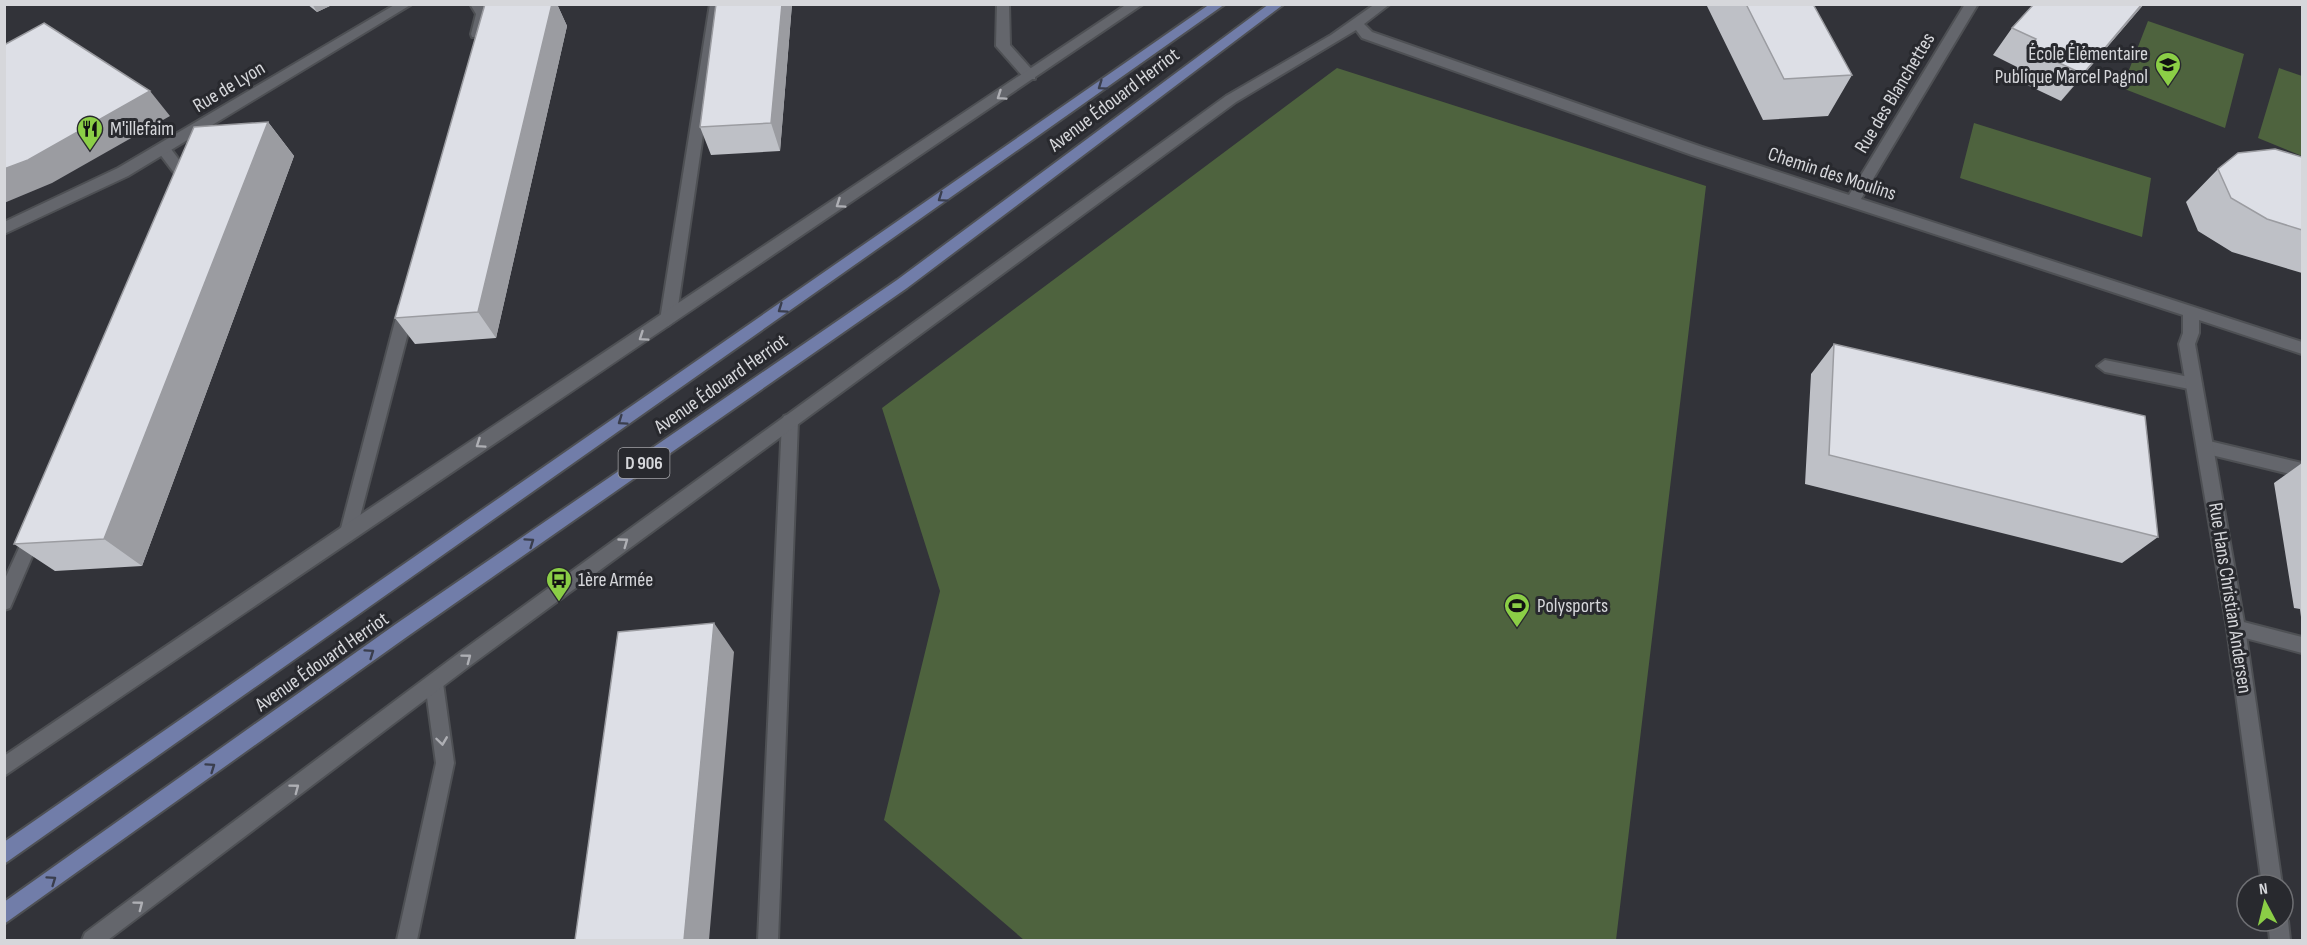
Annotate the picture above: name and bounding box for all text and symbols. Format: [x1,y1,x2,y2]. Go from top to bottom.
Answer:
street label: Rue des Blanchettes [1850,28,1940,158]
place label: École Élémentaire Publique Marcel Pagnol [1995,42,2148,89]
street label: Avenue Édouard Herriot [1043,43,1184,158]
school or university icon: École Élémentaire Publique Marcel Pagnol [2153,50,2183,88]
street label: Rue de Lyon [189,56,269,118]
one-way arrow [1097,79,1108,90]
one-way arrow [997,88,1008,99]
restaurant icon: M'illefaim [75,114,105,152]
place label: M'illefaim [110,117,174,141]
street label: Chemin des Moulins [1765,142,1899,206]
one-way arrow [938,191,949,202]
one-way arrow [835,197,846,208]
one-way arrow [778,302,789,313]
one-way arrow [639,329,649,341]
street label: Avenue Édouard Herriot [649,329,792,440]
one-way arrow [618,414,629,425]
one-way arrow [476,437,487,448]
road number: D 906 [618,448,670,478]
street label: Rue Hans Christian Andersen [2203,501,2257,695]
one-way arrow [523,538,534,549]
one-way arrow [618,539,629,550]
bus stop icon: 1ère Armée [544,565,574,603]
place label: 1ère Armée [578,568,653,592]
sports icon: Polysports [1502,591,1532,629]
place label: Polysports [1537,594,1608,618]
street label: Avenue Édouard Herriot [250,607,393,718]
one-way arrow [363,649,374,660]
one-way arrow [460,654,471,665]
one-way arrow [435,736,448,745]
one-way arrow [204,763,215,774]
one-way arrow [288,784,299,795]
north arrow [2235,873,2295,933]
one-way arrow [46,876,57,887]
text: N [2258,880,2269,900]
one-way arrow [132,902,143,913]

